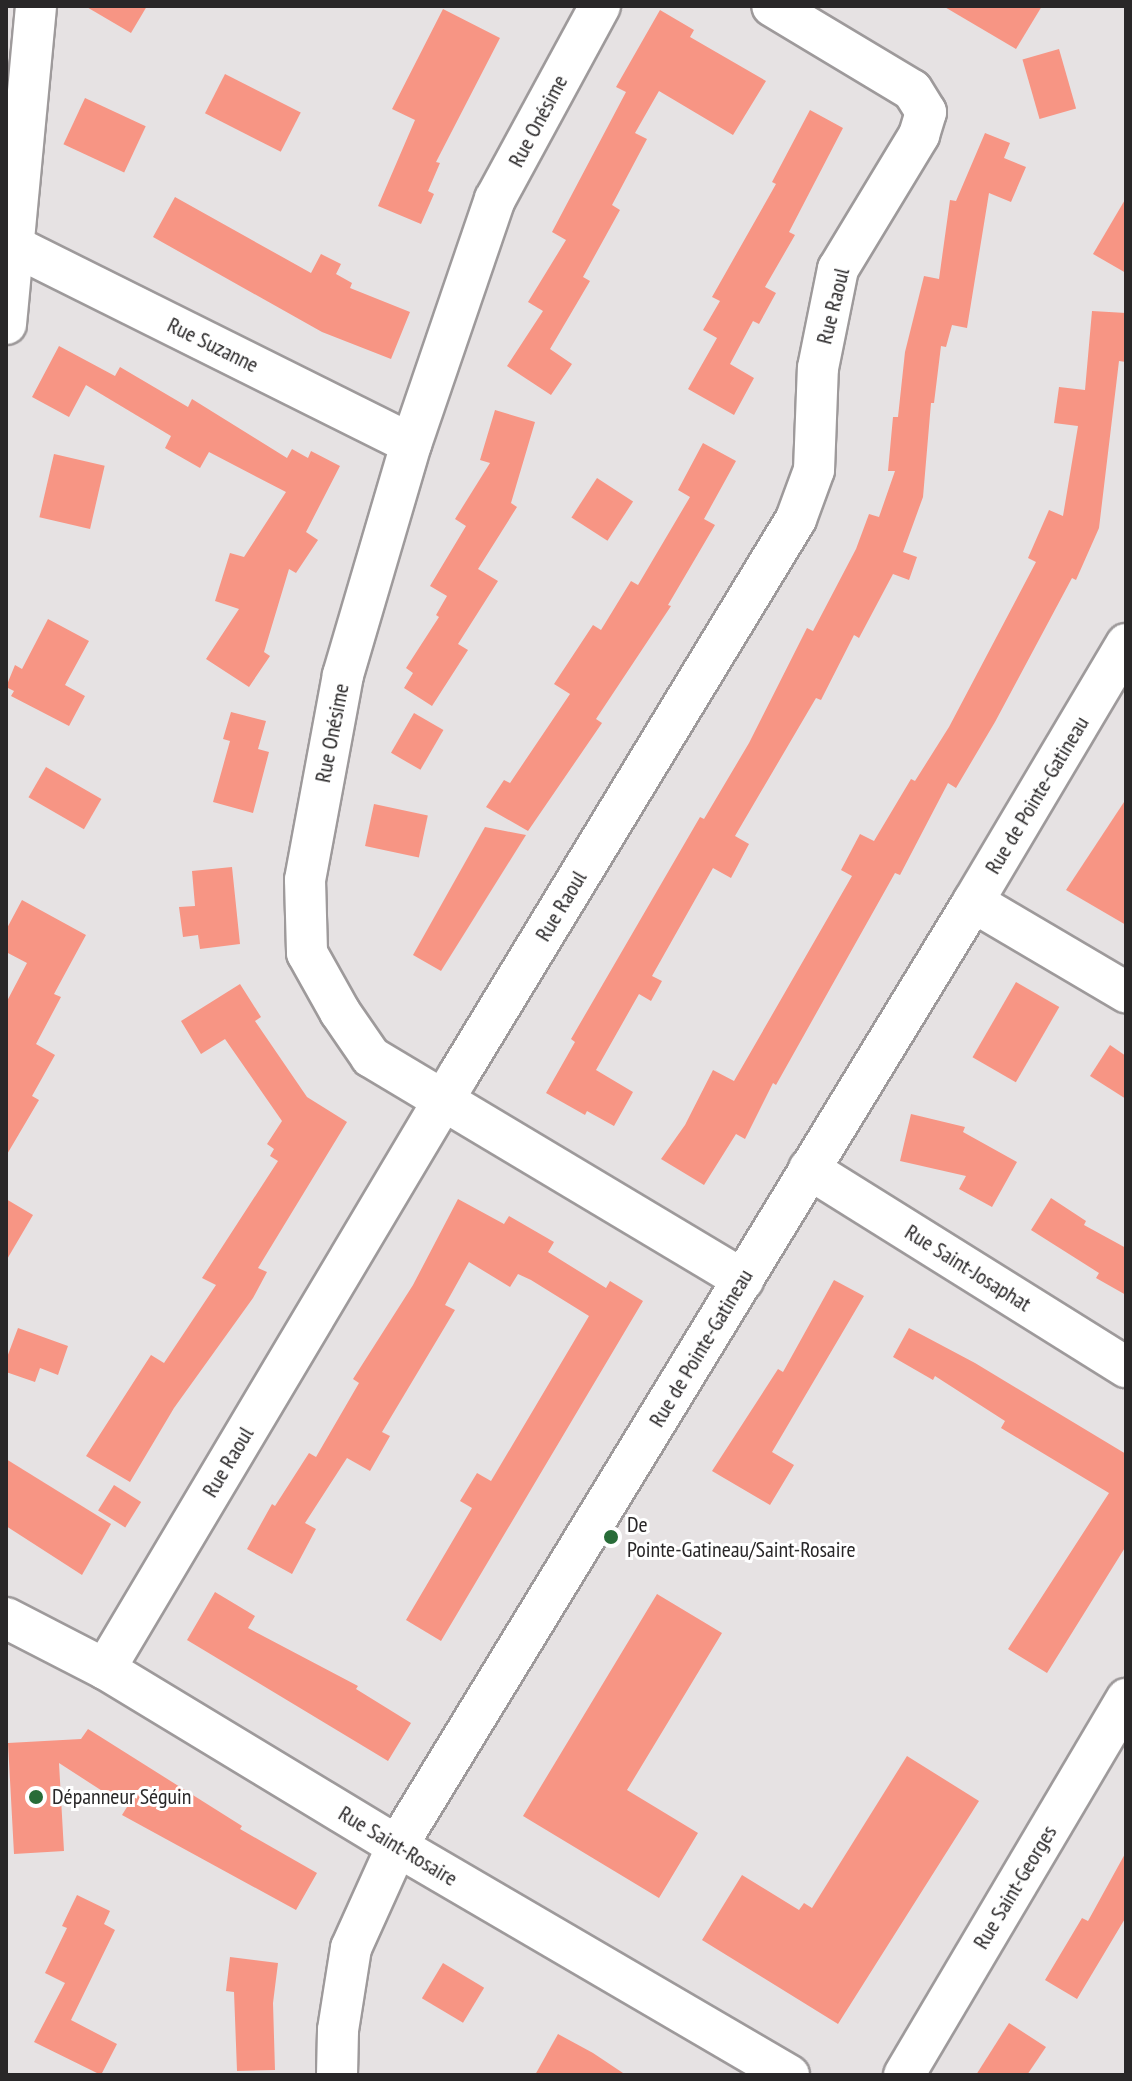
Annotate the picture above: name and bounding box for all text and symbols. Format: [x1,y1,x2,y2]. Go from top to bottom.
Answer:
street label: Rue Onésime [503,71,573,171]
street label: Rue Raoul [811,265,855,347]
street label: Rue Suzanne [163,312,263,378]
street label: Rue Onésime [309,681,355,785]
street label: Rue de Pointe-Gatineau [980,711,1094,879]
street label: Rue Raoul [530,866,592,946]
street label: Rue Saint-Josaphat [900,1219,1036,1317]
street label: Rue de Pointe-Gatineau [644,1264,758,1432]
street label: Rue Raoul [197,1422,259,1502]
place label: De Pointe-Gatineau/Saint-Rosaire [627,1511,856,1562]
marker: De Pointe-Gatineau/Saint-Rosaire [602,1528,620,1546]
place label: Dépanneur Séguin [52,1784,191,1810]
marker: Dépanneur Séguin [27,1788,45,1806]
street label: Rue Saint-Rosaire [334,1800,462,1892]
street label: Rue Saint-Georges [968,1820,1062,1954]

